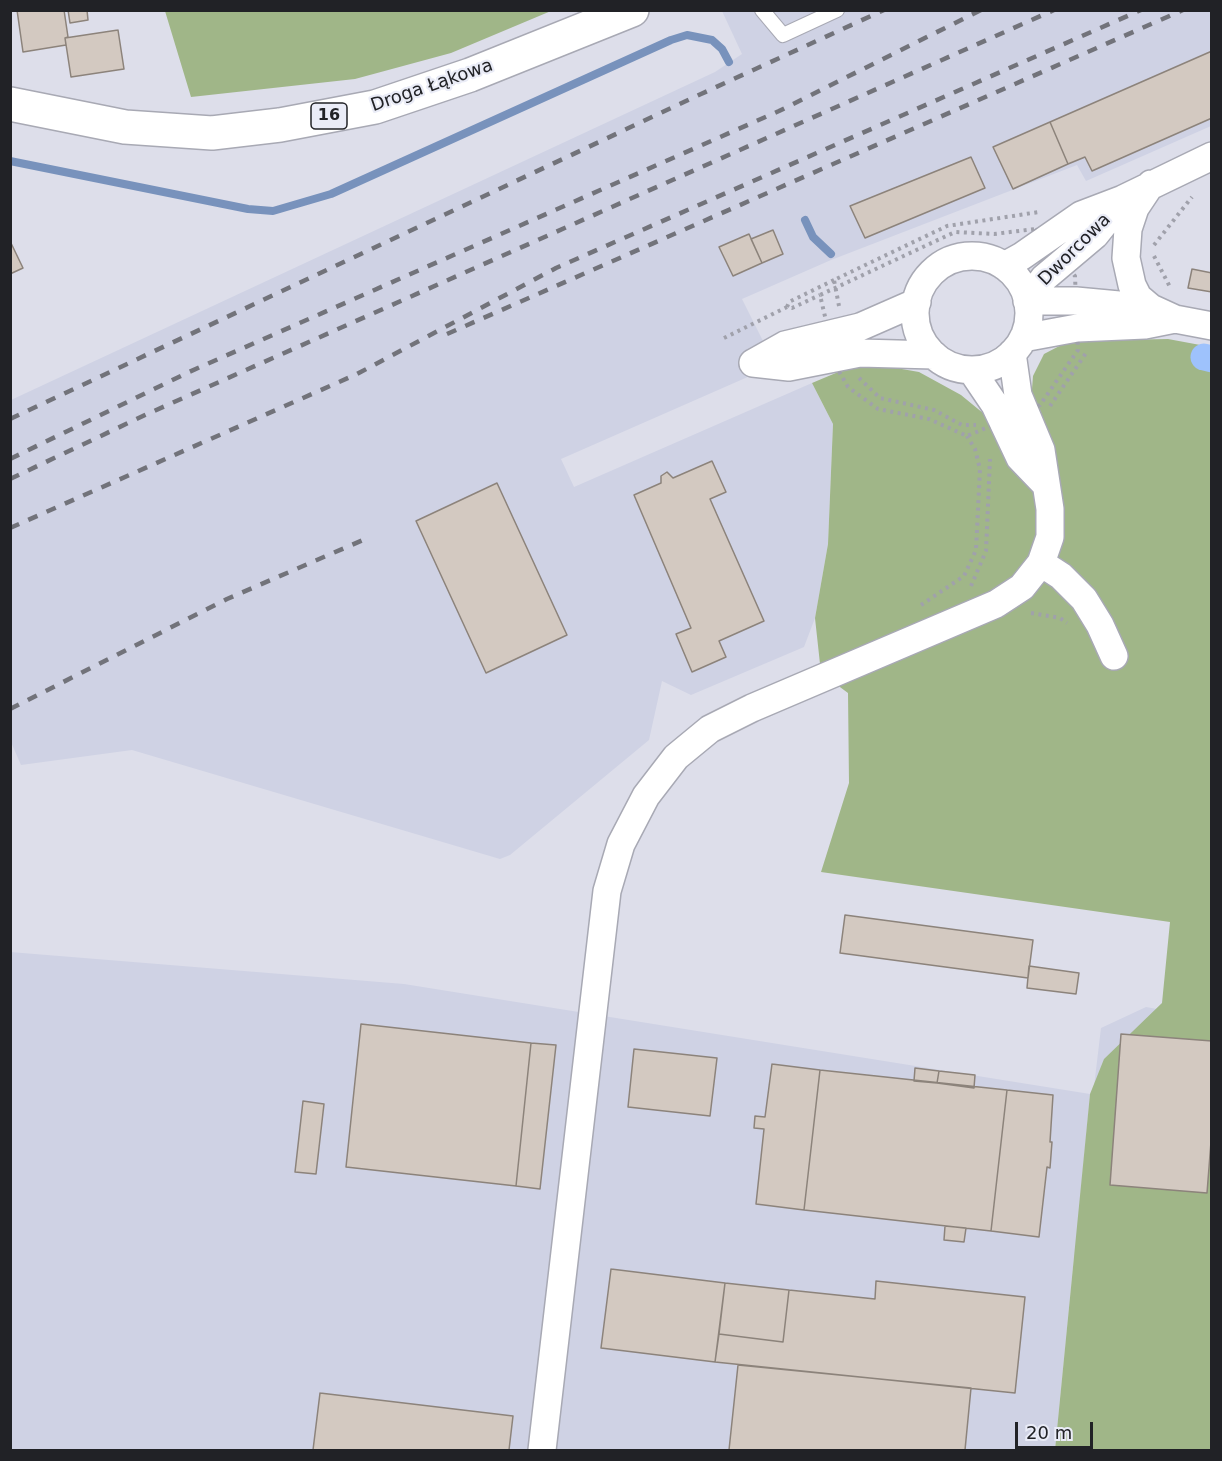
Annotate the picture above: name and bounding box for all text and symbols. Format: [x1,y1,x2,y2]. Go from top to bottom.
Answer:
street label: Droga Łąkowa [368,55,496,117]
road number: 16 [311,103,347,129]
street label: Dworcowa [1034,209,1116,291]
scale bar [1018,1410,1096,1448]
text: 20 m [1026,1422,1072,1443]

